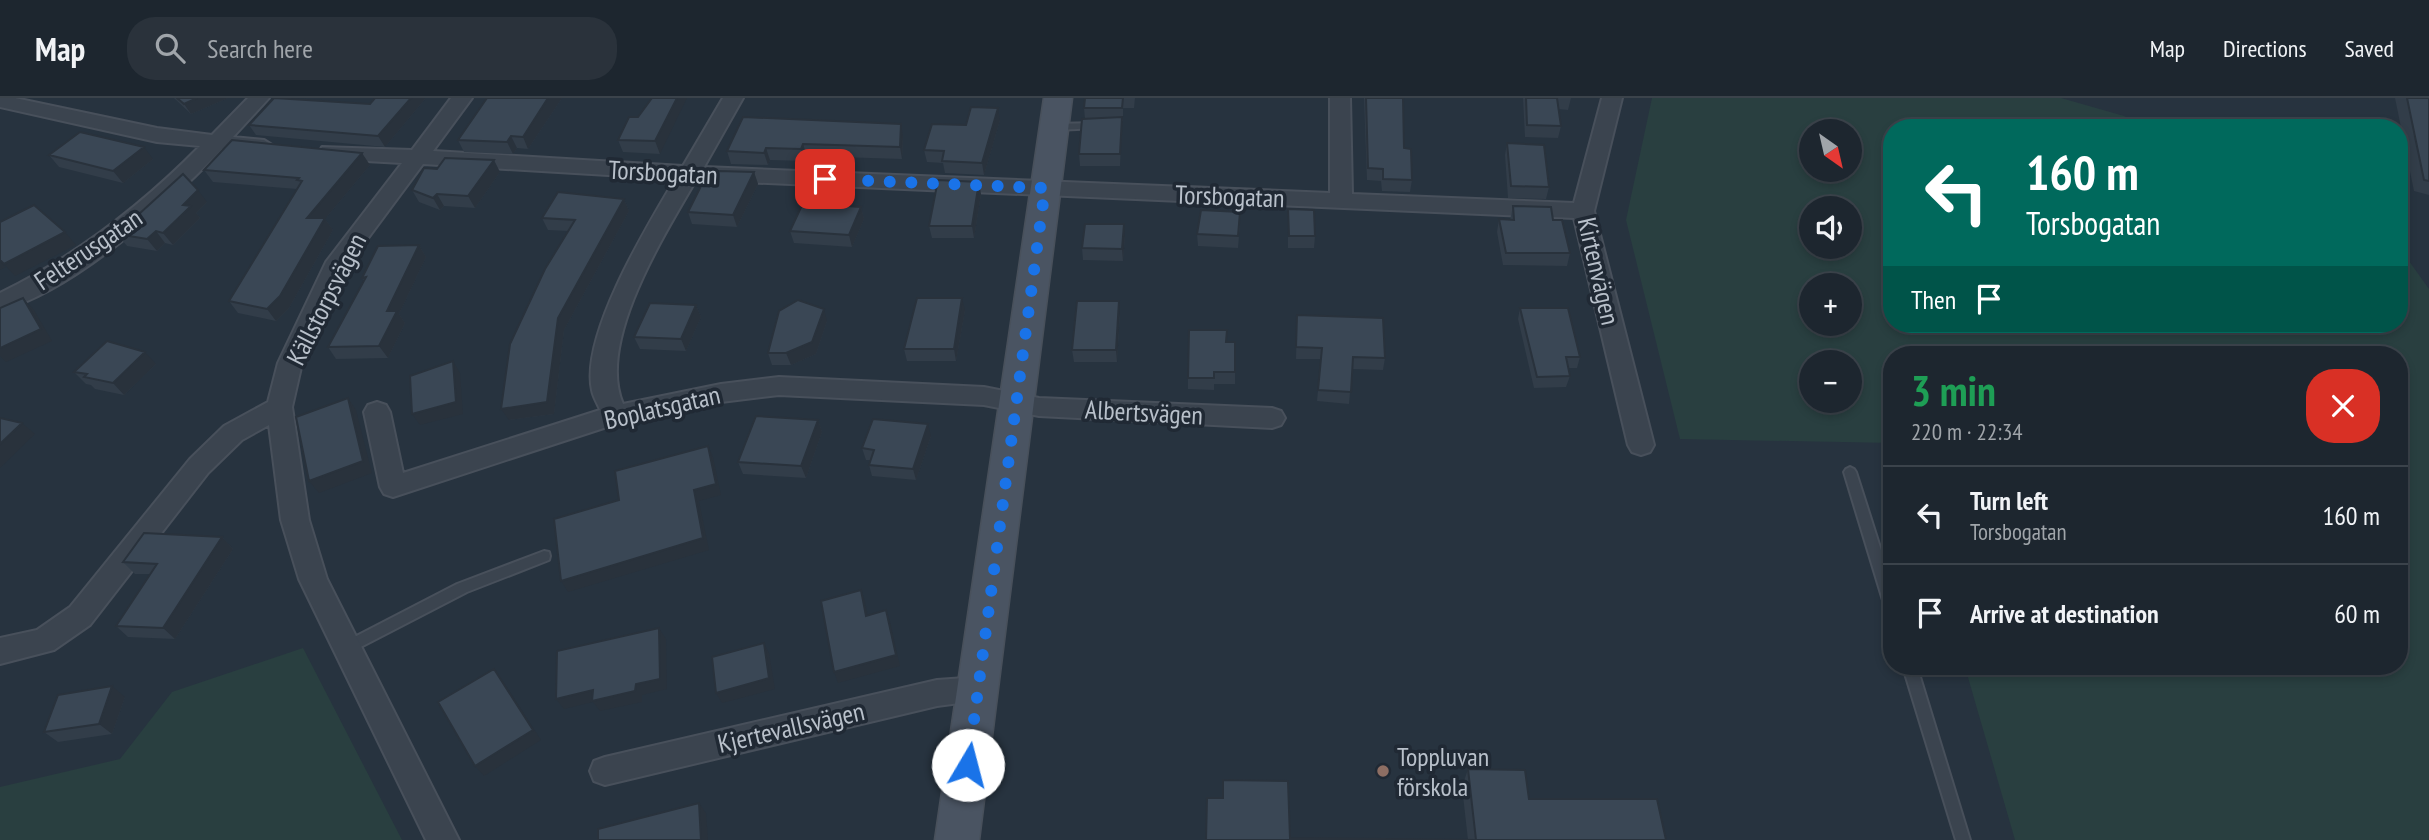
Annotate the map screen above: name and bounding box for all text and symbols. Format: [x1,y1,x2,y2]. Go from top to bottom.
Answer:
search box [127,17,617,80]
text: Map [35,27,85,70]
icon: search [151,29,189,67]
text: Search here [207,32,313,65]
text: Map [2150,33,2185,64]
text: Directions [2223,33,2307,64]
text: Saved [2345,33,2394,64]
north arrow [1799,119,1862,182]
map controls [1799,119,1862,413]
text: 160 m [2026,140,2139,204]
icon: left [1911,147,2002,238]
pin [795,149,855,209]
street label: Torsbogatan [608,153,718,191]
icon: arrive [806,160,844,198]
street label: Torsbogatan [1175,178,1285,214]
button: sound [1799,196,1862,259]
street label: Felterusgatan [28,201,148,297]
text: Torsbogatan [2026,202,2160,244]
street label: Kirtenvägen [1571,214,1627,328]
street label: Källstorpsvägen [279,228,373,370]
button: + [1799,273,1862,336]
icon: arrive [1970,280,2008,318]
text: Then [1911,283,1956,316]
button: − [1799,350,1862,413]
text: 3 min [1911,363,1996,418]
button: close [2306,369,2380,443]
street label: Boplatsgatan [601,378,723,436]
street label: Albertsvägen [1084,392,1204,432]
text: 220 m · 22:34 [1911,417,2023,446]
text: Turn left [1970,484,2048,517]
icon: left [1911,496,1949,534]
text: 160 m [2322,499,2380,532]
text: Torsbogatan [1970,517,2067,546]
icon: arrive [1911,594,1949,632]
text: Arrive at destination [1970,597,2159,630]
text: 60 m [2334,597,2380,630]
street label: Kjertevallsvägen [714,694,868,760]
position arrow [931,728,1005,802]
place label: Toppluvan förskola [1397,740,1489,803]
marker: Toppluvan förskola [1375,763,1391,779]

